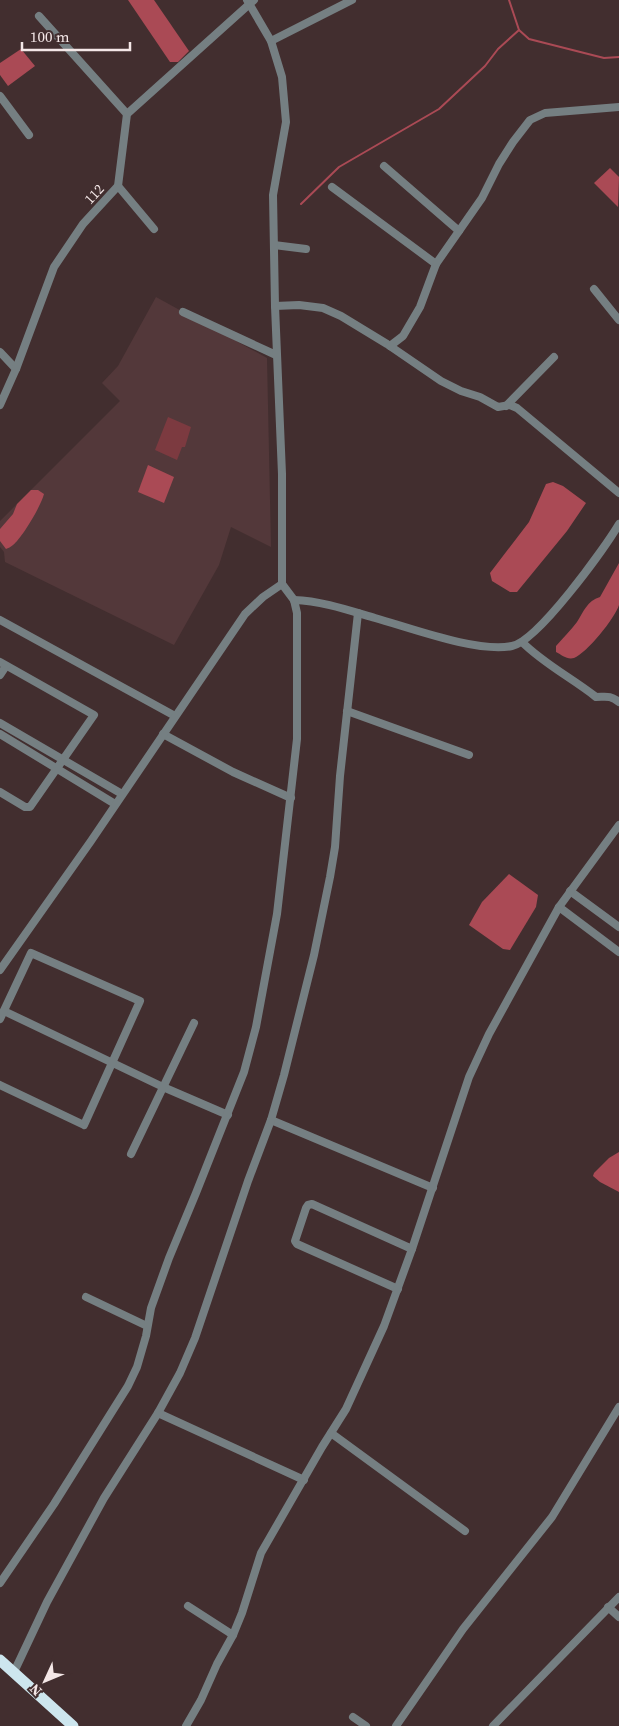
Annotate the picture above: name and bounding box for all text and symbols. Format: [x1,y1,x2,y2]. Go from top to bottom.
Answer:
scale bar [22,20,130,52]
text: 100 m [30,26,70,47]
street label: 112 [80,180,108,208]
north arrow [20,1656,70,1706]
text: N [25,1679,46,1701]

